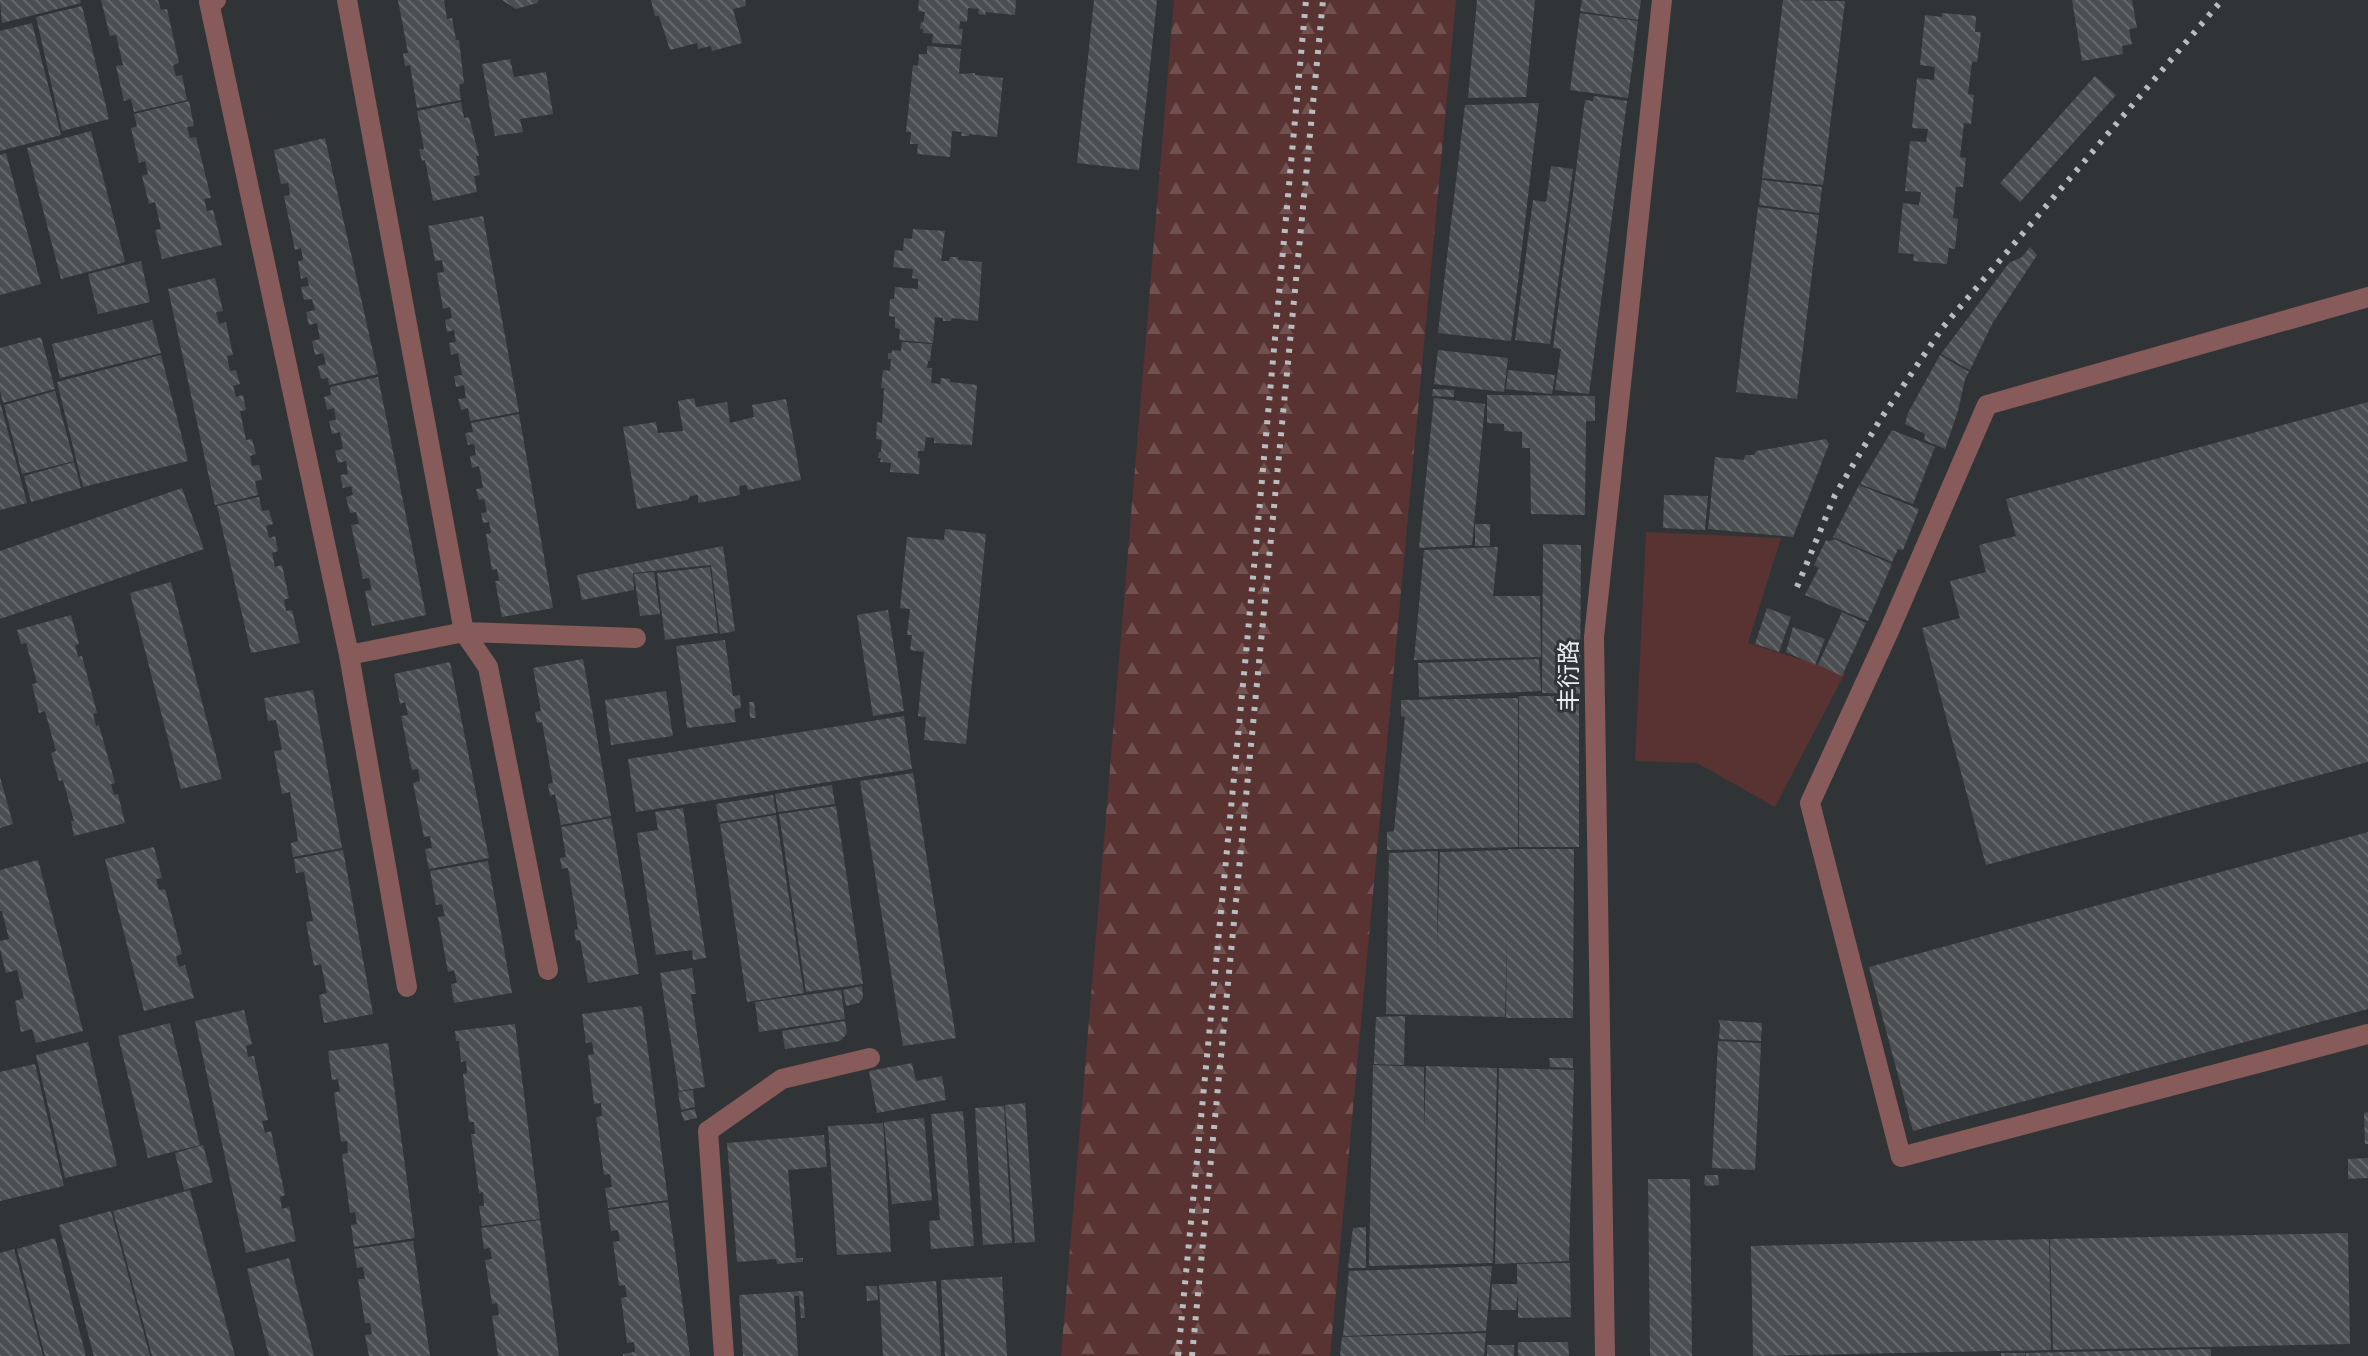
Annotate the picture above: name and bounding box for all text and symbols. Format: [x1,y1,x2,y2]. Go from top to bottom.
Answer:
street label: 丰衍路 [1555,640,1583,712]

